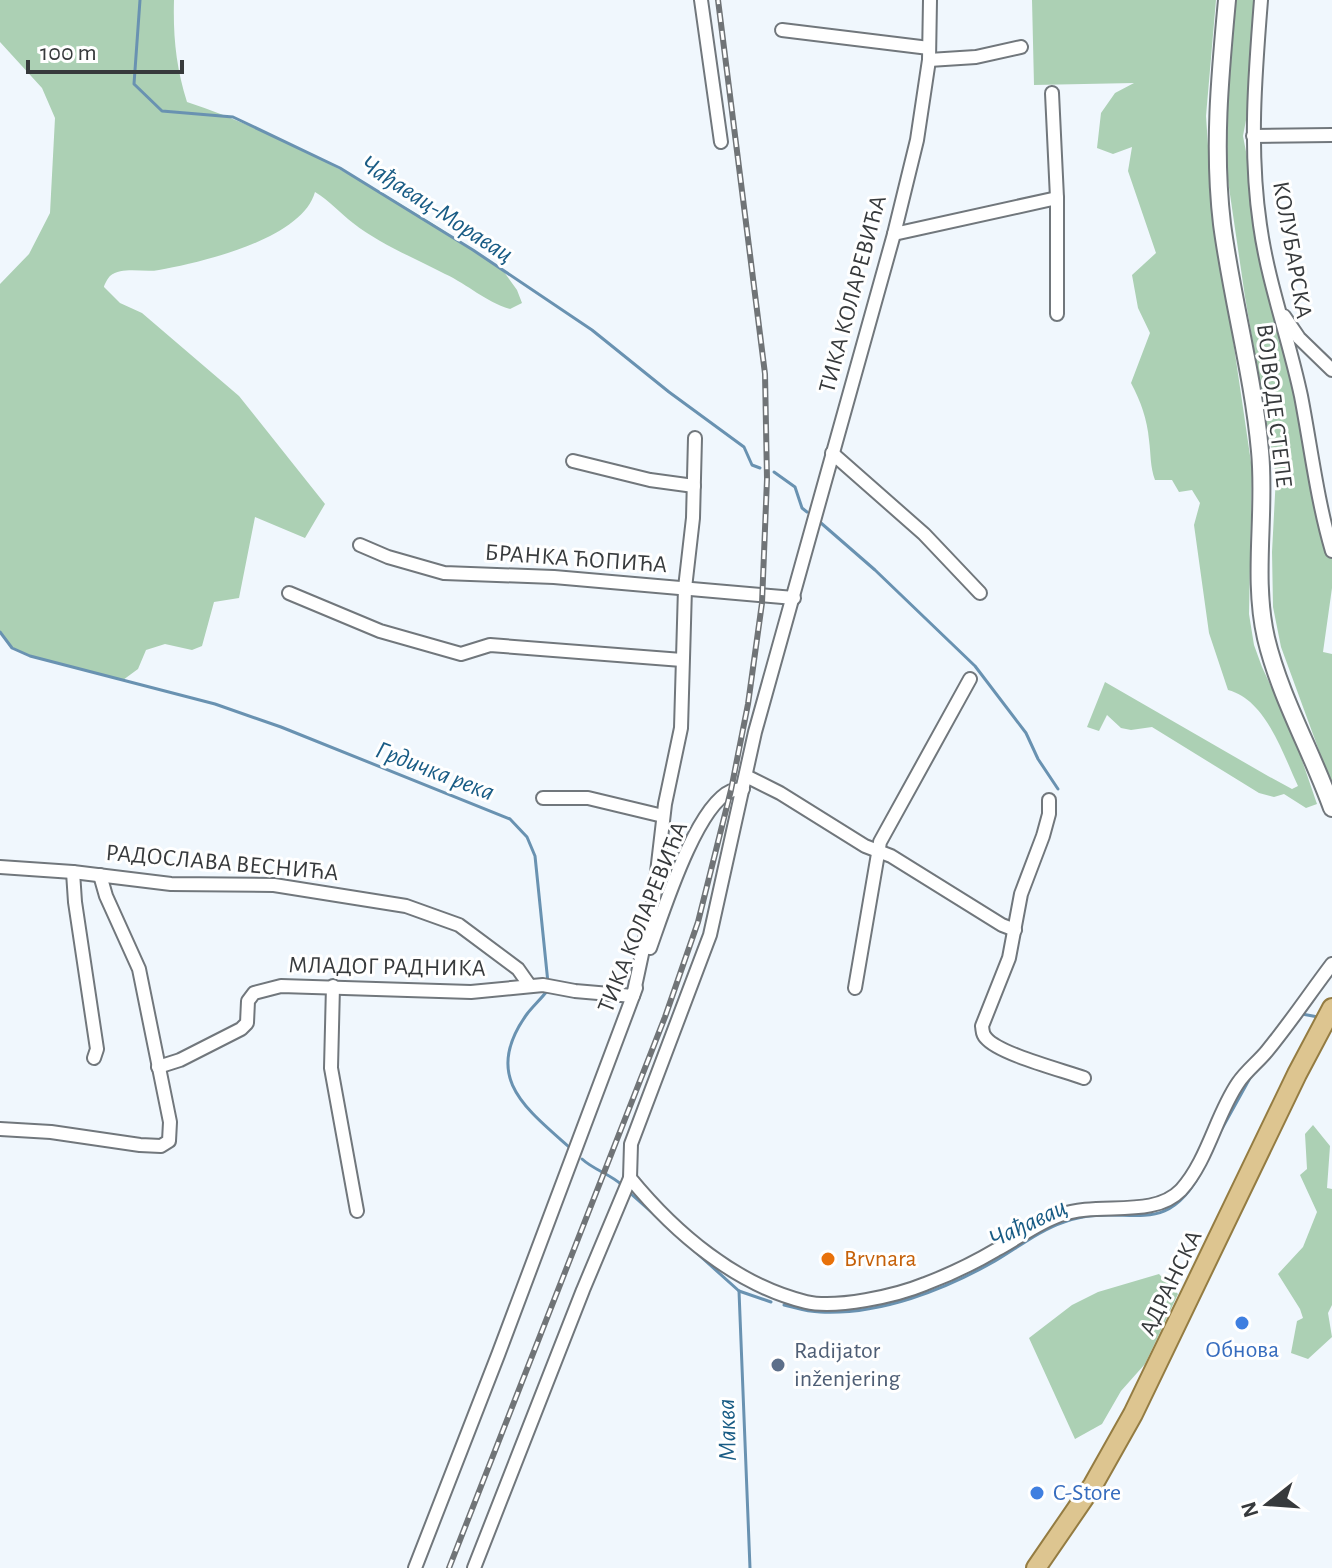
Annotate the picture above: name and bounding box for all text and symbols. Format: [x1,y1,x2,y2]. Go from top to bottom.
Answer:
scale bar [28,24,182,74]
text: 100 m [40,41,97,65]
water label: Чађавац-Моравац [356,150,518,268]
street label: КОЛУБАРСКА [1268,179,1316,321]
street label: ТИКА КОЛАРЕВИЋА [815,193,891,395]
street label: ВОЈВОДЕ СТЕПЕ [1252,323,1296,489]
street label: БРАНКА ЋОПИЋА [484,541,668,577]
water label: Грдичка река [372,737,498,805]
street label: ТИКА КОЛАРЕВИЋА [594,818,692,1016]
street label: РАДОСЛАВА ВЕСНИЋА [105,841,339,885]
street label: МЛАДОГ РАДНИКА [288,953,486,981]
water label: Чађавац [985,1194,1071,1252]
street label: АДРАНСКА [1135,1227,1207,1339]
place label: Brvnara [844,1247,917,1271]
marker: Brvnara [819,1250,837,1268]
marker: Обнова [1233,1314,1251,1332]
place label: Обнова [1205,1338,1279,1362]
place label: Radijator inženjering [794,1339,901,1391]
marker: Radijator inženjering [769,1356,787,1374]
water label: Маква [713,1398,741,1462]
north arrow [1228,1464,1308,1544]
place label: C-Store [1053,1481,1121,1505]
marker: C-Store [1028,1484,1046,1502]
text: N [1237,1499,1263,1520]

